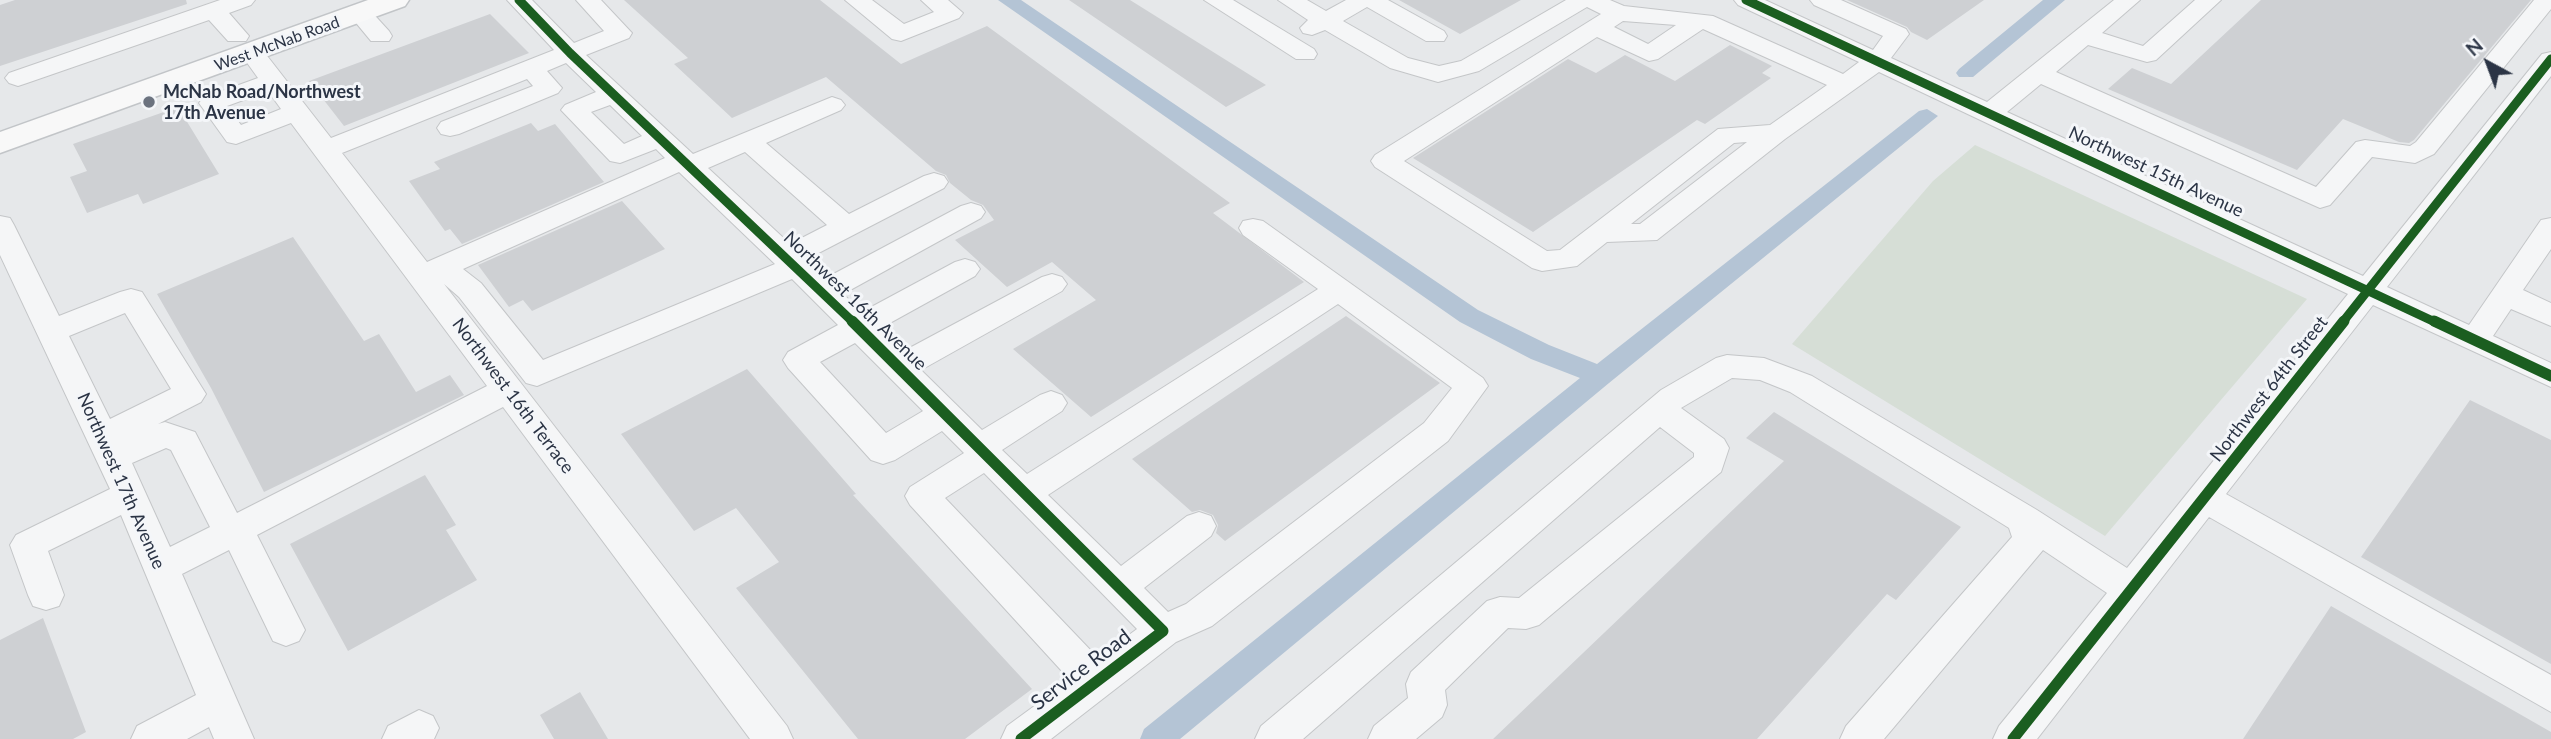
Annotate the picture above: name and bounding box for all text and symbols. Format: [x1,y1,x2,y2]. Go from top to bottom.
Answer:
street label: West McNab Road [212,12,342,76]
north arrow [2453,28,2523,98]
text: N [2461,33,2487,60]
place label: McNab Road/Northwest 17th Avenue [163,81,361,124]
marker: McNab Road/Northwest 17th Avenue [141,94,157,110]
street label: Northwest 15th Avenue [2065,122,2247,222]
street label: Northwest 16th Avenue [779,227,931,375]
street label: Northwest 64th Street [2206,312,2332,466]
street label: Northwest 16th Terrace [448,314,578,478]
street label: Northwest 17th Avenue [72,390,170,572]
street label: Service Road [1026,624,1136,716]

